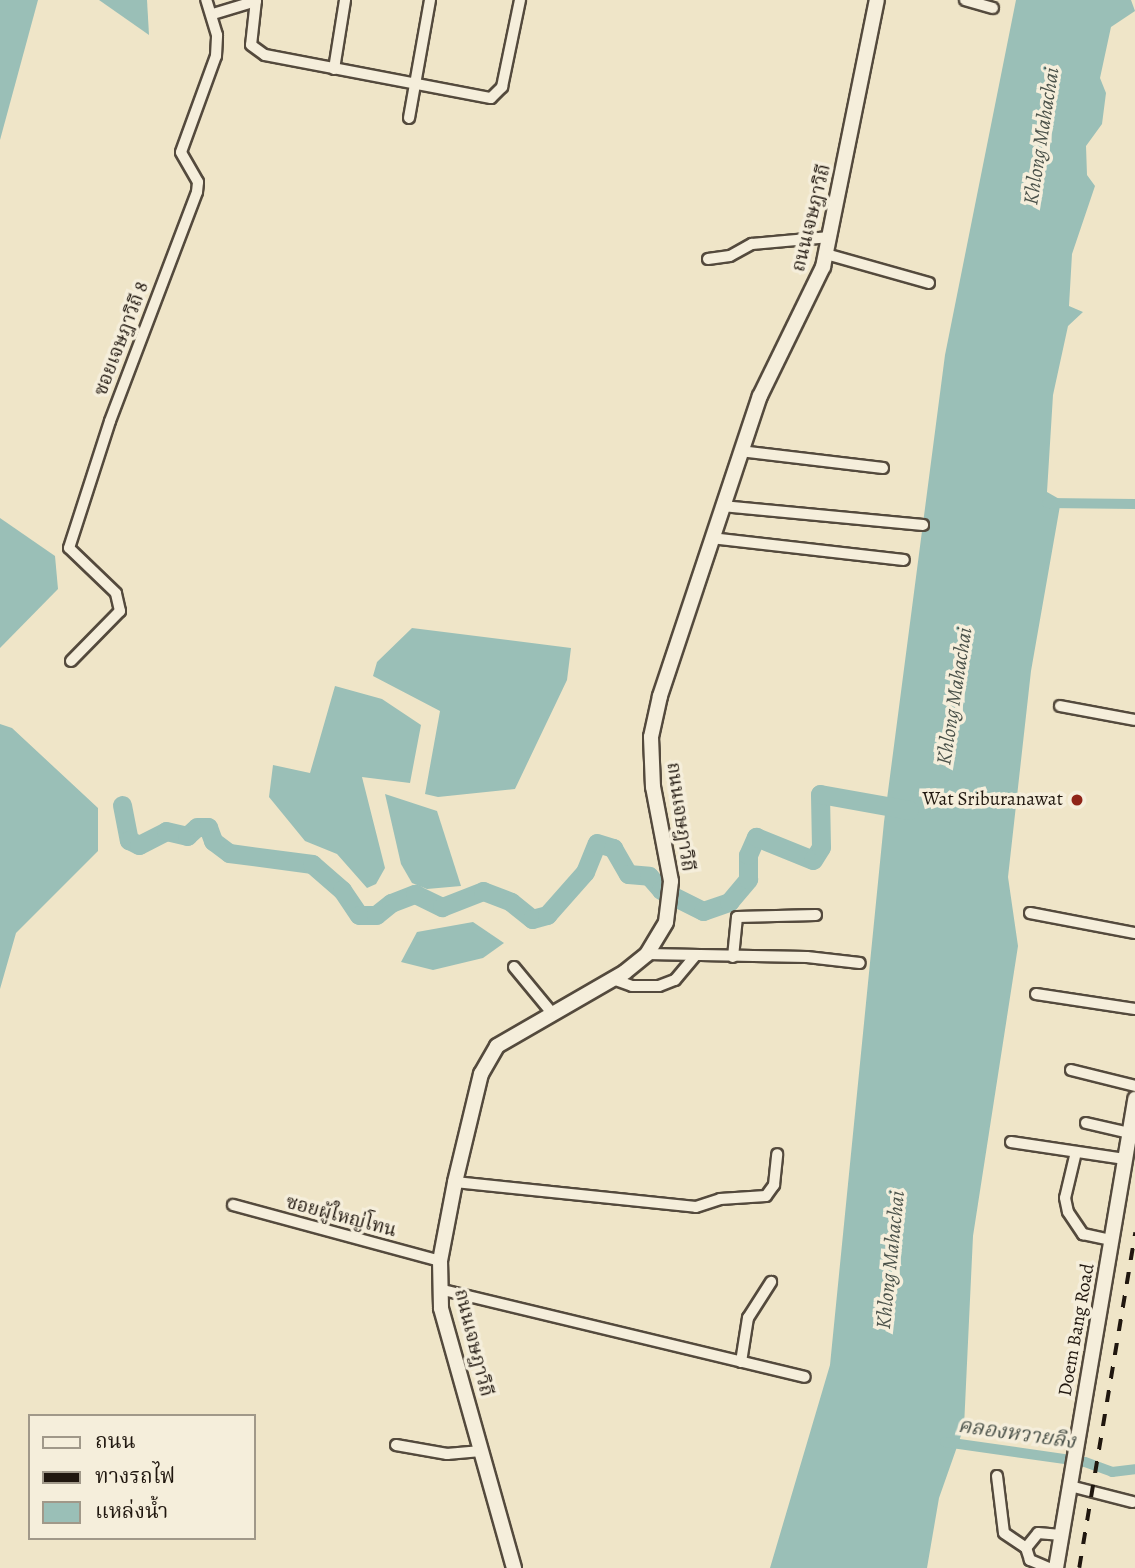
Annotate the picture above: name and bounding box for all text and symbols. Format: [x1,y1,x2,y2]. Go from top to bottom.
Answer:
water label: Khlong Mahachai [1018,65,1064,207]
street label: ถนนเจษฎาวิถี [788,162,836,274]
street label: ซอยเจษฎาวิถี 8 [90,279,154,399]
water label: Khlong Mahachai [931,625,977,767]
street label: ถนนเจษฎาวิถี [661,761,699,873]
place label: Wat Sriburanawat [922,789,1063,811]
marker: Wat Sriburanawat [1069,792,1085,808]
water label: Khlong Mahachai [870,1190,910,1330]
street label: ซอยผู้ใหญ่โทน [283,1191,399,1243]
street label: Doem Bang Road [1054,1262,1100,1398]
street label: ถนนเจษฎาวิถี [449,1287,497,1399]
water label: คลองหวายลิง [957,1412,1077,1454]
legend [28,1414,256,1540]
text: ถนน [95,1427,136,1455]
text: ทางรถไฟ [95,1462,175,1490]
text: แหล่งน้ำ [95,1497,168,1525]

